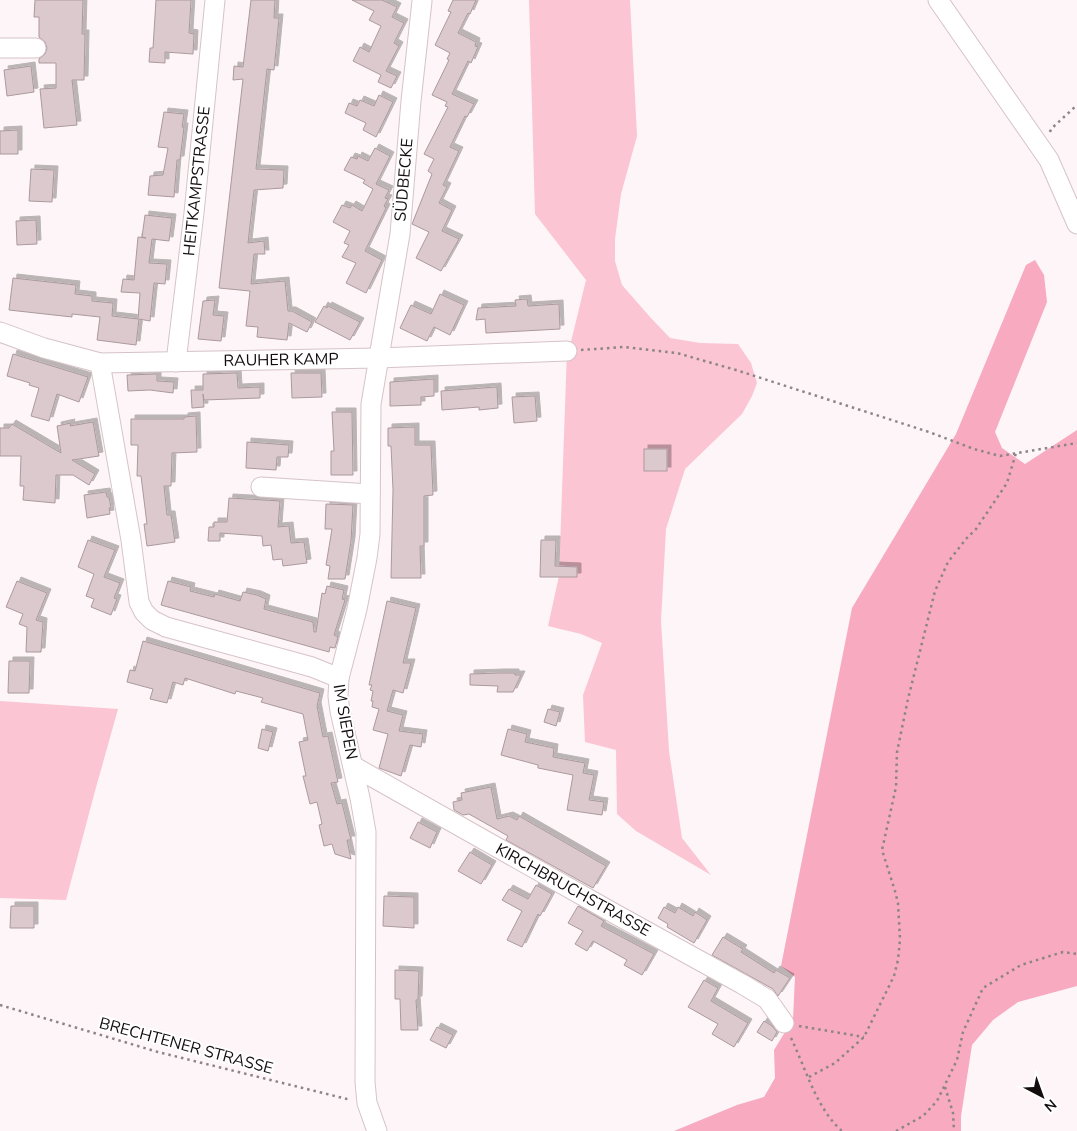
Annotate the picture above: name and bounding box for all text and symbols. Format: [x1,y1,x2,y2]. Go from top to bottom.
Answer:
street label: HEITKAMPSTRASSE [178,105,216,257]
street label: SÜDBECKE [389,137,419,223]
street label: RAUHER KAMP [223,348,339,372]
street label: IM SIEPEN [328,682,362,762]
street label: KIRCHBRUCHSTRASSE [492,838,654,942]
street label: BRECHTENER STRASSE [97,1012,275,1080]
north arrow [1017,1071,1067,1121]
text: N [1040,1095,1060,1116]

